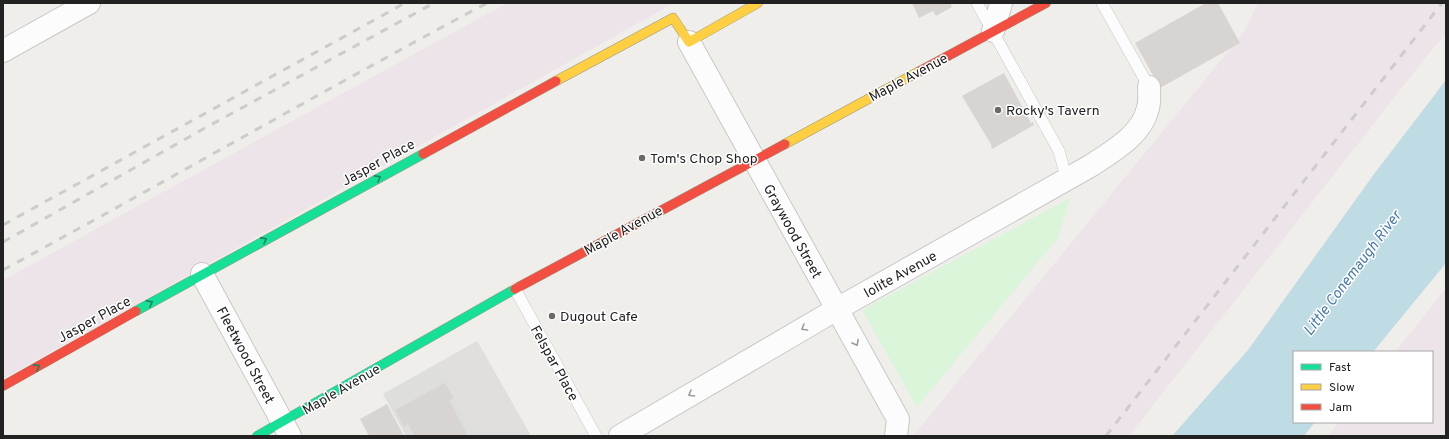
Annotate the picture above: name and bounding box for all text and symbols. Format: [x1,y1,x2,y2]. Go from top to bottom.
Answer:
street label: Maple Avenue [866,50,951,106]
place label: Rocky's Tavern [1006,103,1100,120]
marker: Rocky's Tavern [993,105,1003,115]
street label: Jasper Place [339,136,418,190]
place label: Tom's Chop Shop [650,151,758,168]
marker: Tom's Chop Shop [637,153,647,163]
one-way arrow [374,176,381,183]
street label: Graywood Street [759,182,825,282]
street label: Maple Avenue [582,203,666,260]
water label: Little Conemaugh River [1300,207,1407,340]
one-way arrow [260,238,267,245]
street label: Iolite Avenue [861,248,940,302]
street label: Jasper Place [55,293,134,347]
one-way arrow [146,301,153,308]
street label: Fleetwood Street [212,304,277,407]
place label: Dugout Cafe [560,309,638,326]
marker: Dugout Cafe [547,311,557,321]
street label: Felspar Place [526,323,581,404]
one-way arrow [800,324,808,331]
one-way arrow [851,339,859,346]
legend [1293,351,1433,423]
text: Fast [1329,360,1351,376]
street label: Maple Avenue [300,361,384,419]
one-way arrow [33,364,40,372]
text: Slow [1329,380,1355,396]
one-way arrow [688,390,695,397]
text: Jam [1329,400,1352,416]

